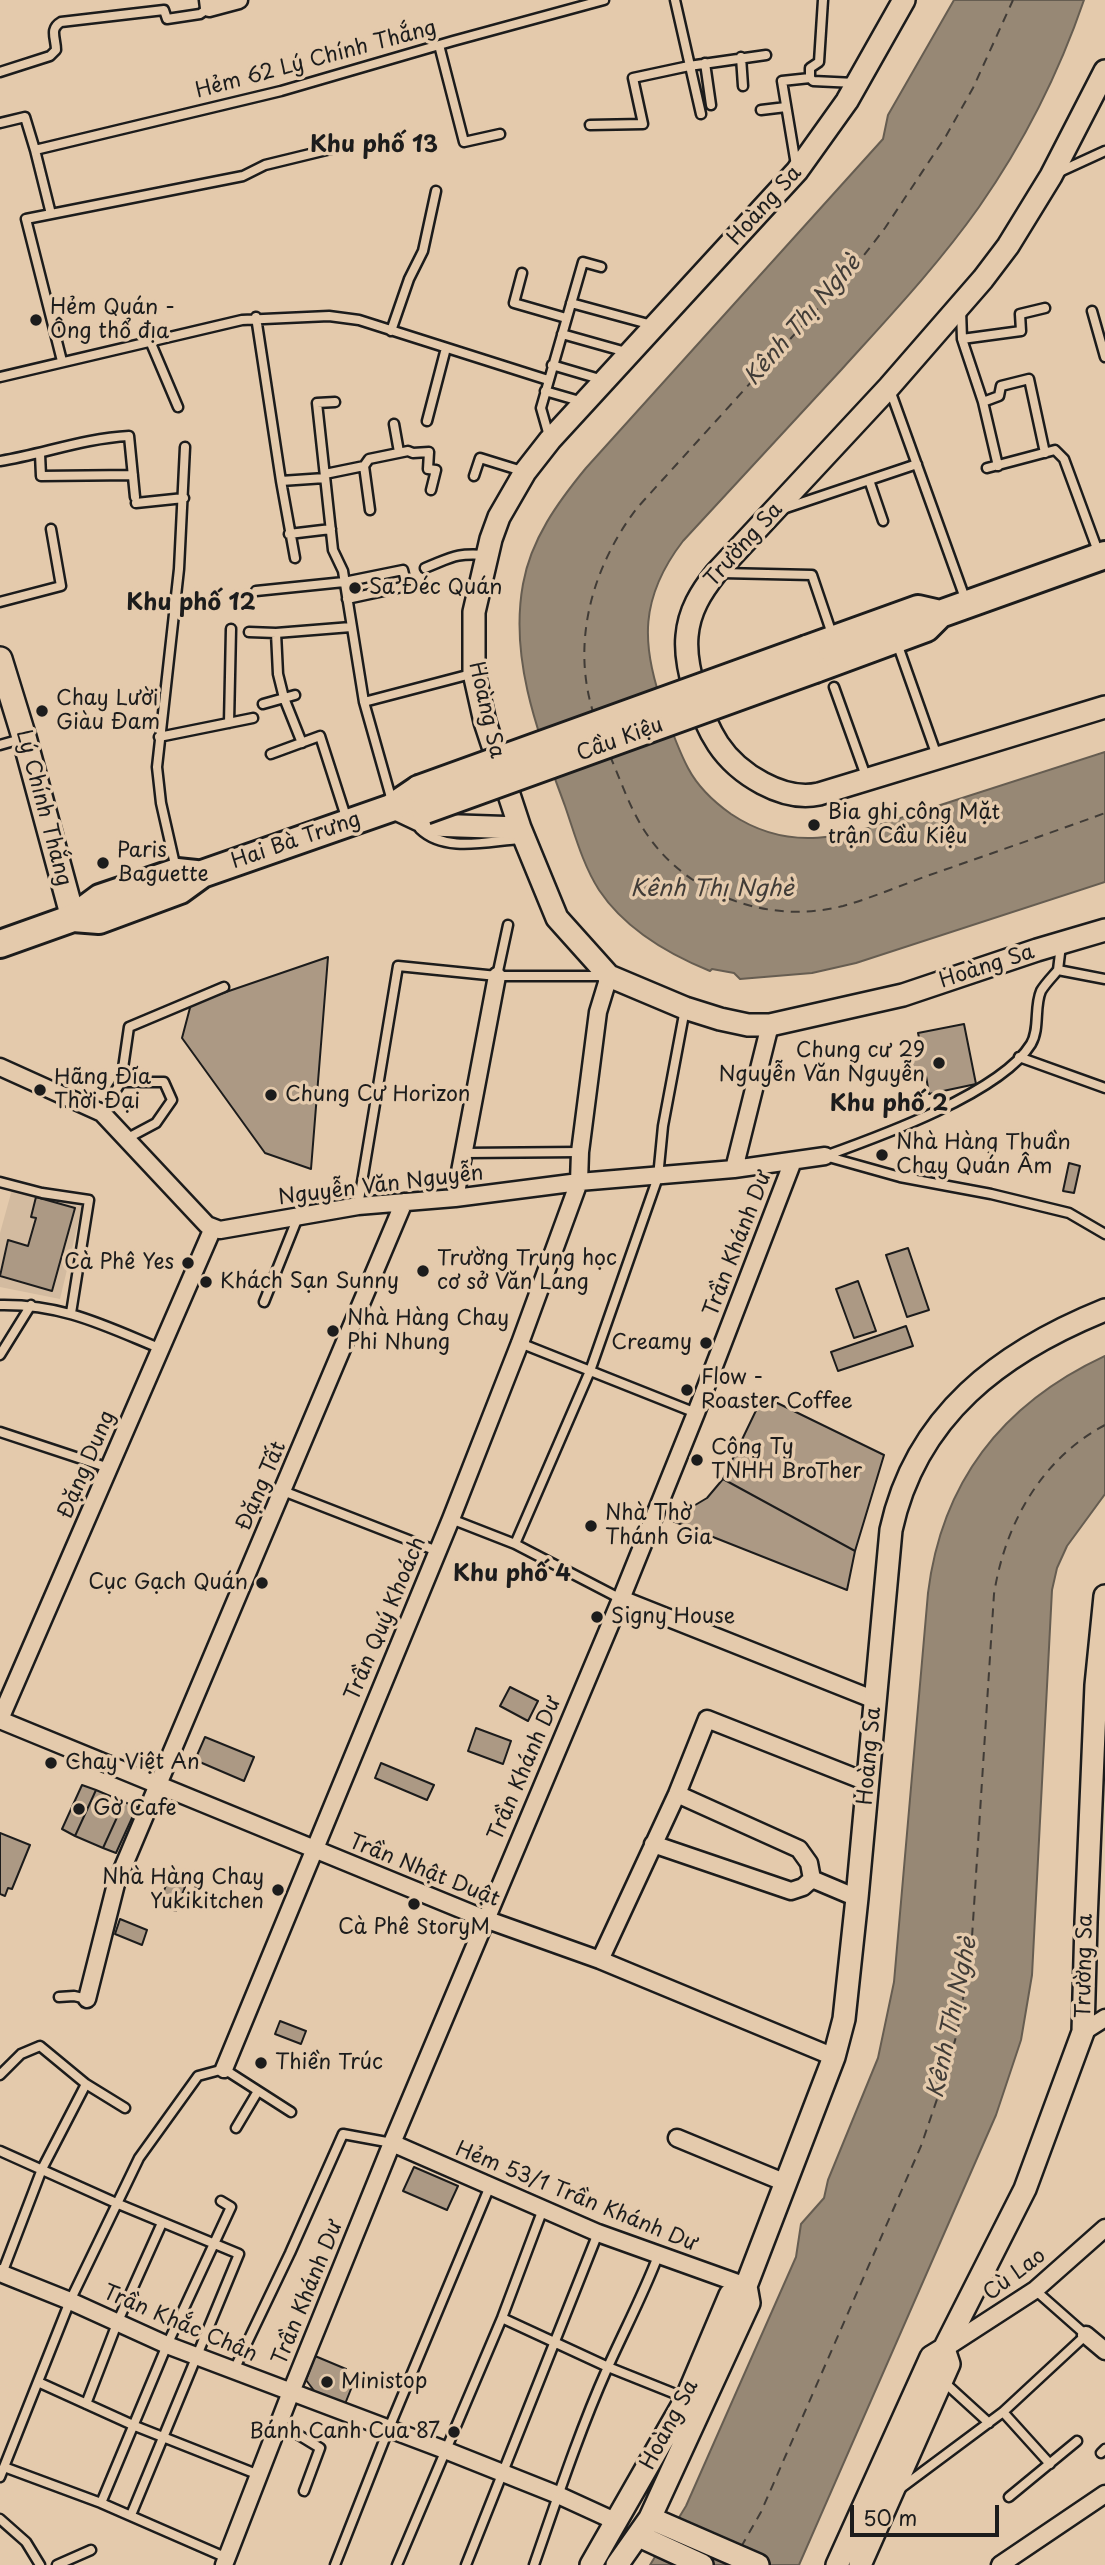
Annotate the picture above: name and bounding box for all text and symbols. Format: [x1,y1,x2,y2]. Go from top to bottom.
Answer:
street label: Hẻm 62 Lý Chính Thắng [193,16,439,104]
district label: Khu phố 13 [310,132,438,160]
street label: Hoàng Sa [723,161,807,251]
water label: Kênh Thị Nghè [739,250,867,392]
place label: Hẻm Quán - Ông thổ địa [50,295,175,345]
marker: Hẻm Quán - Ông thổ địa [28,312,44,328]
street label: Trường Sa [700,498,788,592]
place label: Sa Đéc Quán [369,575,502,601]
marker: Sa Đéc Quán [347,580,363,596]
district label: Khu phố 12 [126,590,256,618]
street label: Hoàng Sa [463,659,509,761]
place label: Chay Lười Giàu Đam [56,686,160,736]
marker: Chay Lười Giàu Đam [34,703,50,719]
street label: Cầu Kiệu [573,713,667,767]
street label: Lý Chính Thắng [10,727,76,889]
place label: Bia ghi công Mặt trận Cầu Kiệu [828,800,1000,850]
street label: Hai Bà Trưng [228,807,364,875]
marker: Bia ghi công Mặt trận Cầu Kiệu [806,817,822,833]
place label: Paris Baguette [117,838,209,888]
marker: Paris Baguette [95,855,111,871]
water label: Kênh Thị Nghè [630,876,794,904]
street label: Hoàng Sa [936,940,1038,994]
place label: Chung cư 29 Nguyễn Văn Nguyễn [719,1038,925,1088]
marker: Chung cư 29 Nguyễn Văn Nguyễn [931,1055,947,1071]
place label: Hãng Đĩa Thời Đại [54,1065,151,1115]
marker: Hãng Đĩa Thời Đại [32,1082,48,1098]
place label: Chung Cư Horizon [285,1082,470,1108]
marker: Chung Cư Horizon [263,1087,279,1103]
district label: Khu phố 2 [830,1091,948,1119]
place label: Nhà Hàng Thuần Chay Quán Âm [896,1130,1071,1180]
marker: Nhà Hàng Thuần Chay Quán Âm [874,1147,890,1163]
street label: Nguyễn Văn Nguyễn [277,1161,485,1211]
street label: Trần Khánh Dư [699,1168,777,1320]
place label: Trường Trung học cơ sở Văn Lang [437,1246,617,1296]
place label: Cà Phê Yes [64,1250,174,1276]
marker: Cà Phê Yes [180,1255,196,1271]
marker: Trường Trung học cơ sở Văn Lang [415,1263,431,1279]
place label: Khách Sạn Sunny [220,1269,399,1295]
marker: Khách Sạn Sunny [198,1274,214,1290]
place label: Nhà Hàng Chay Phi Nhung [347,1306,509,1356]
marker: Nhà Hàng Chay Phi Nhung [325,1323,341,1339]
place label: Creamy [611,1330,692,1356]
marker: Creamy [698,1335,714,1351]
place label: Flow - Roaster Coffee [701,1365,853,1415]
marker: Flow - Roaster Coffee [679,1382,695,1398]
street label: Đặng Dung [53,1407,121,1523]
place label: Công Ty TNHH BroTher [711,1435,862,1485]
street label: Ðặng Tất [232,1438,292,1534]
marker: Công Ty TNHH BroTher [689,1452,705,1468]
place label: Nhà Thờ Thánh Gia [605,1501,712,1551]
marker: Nhà Thờ Thánh Gia [583,1518,599,1534]
street label: Trần Quý Khoách [340,1533,432,1705]
district label: Khu phố 4 [453,1561,571,1589]
place label: Cục Gạch Quán [88,1570,248,1596]
marker: Cục Gạch Quán [254,1575,270,1591]
place label: Signy House [611,1604,735,1630]
marker: Signy House [589,1609,605,1625]
street label: Trần Khánh Dư [483,1693,567,1845]
street label: Hoàng Sa [853,1706,887,1806]
place label: Chay Việt An [65,1750,200,1776]
marker: Chay Việt An [43,1755,59,1771]
place label: Gờ Cafe [93,1796,177,1822]
marker: Gờ Cafe [71,1801,87,1817]
street label: Trần Nhật Duật [345,1829,503,1913]
place label: Nhà Hàng Chay Yukikitchen [102,1865,264,1915]
marker: Nhà Hàng Chay Yukikitchen [270,1882,286,1898]
marker: Cà Phê StoryM [406,1896,422,1912]
street label: Trường Sa [1071,1914,1099,2018]
place label: Cà Phê StoryM [338,1915,490,1941]
water label: Kênh Thị Nghè [923,1935,983,2101]
place label: Thiền Trúc [275,2050,383,2076]
marker: Thiền Trúc [253,2055,269,2071]
street label: Hẻm 53/1 Trần Khánh Dư [451,2137,701,2257]
street label: Trần Khánh Dư [268,2217,348,2369]
street label: Cù Lao [979,2244,1051,2306]
street label: Trần Khắc Chân [99,2280,261,2368]
place label: Ministop [341,2369,427,2395]
marker: Ministop [319,2374,335,2390]
street label: Hoàng Sa [636,2376,704,2474]
place label: Bánh Canh Cua 87 [249,2419,440,2445]
marker: Bánh Canh Cua 87 [446,2424,462,2440]
scale bar [853,2492,1002,2536]
text: 50 m [863,2501,917,2533]

